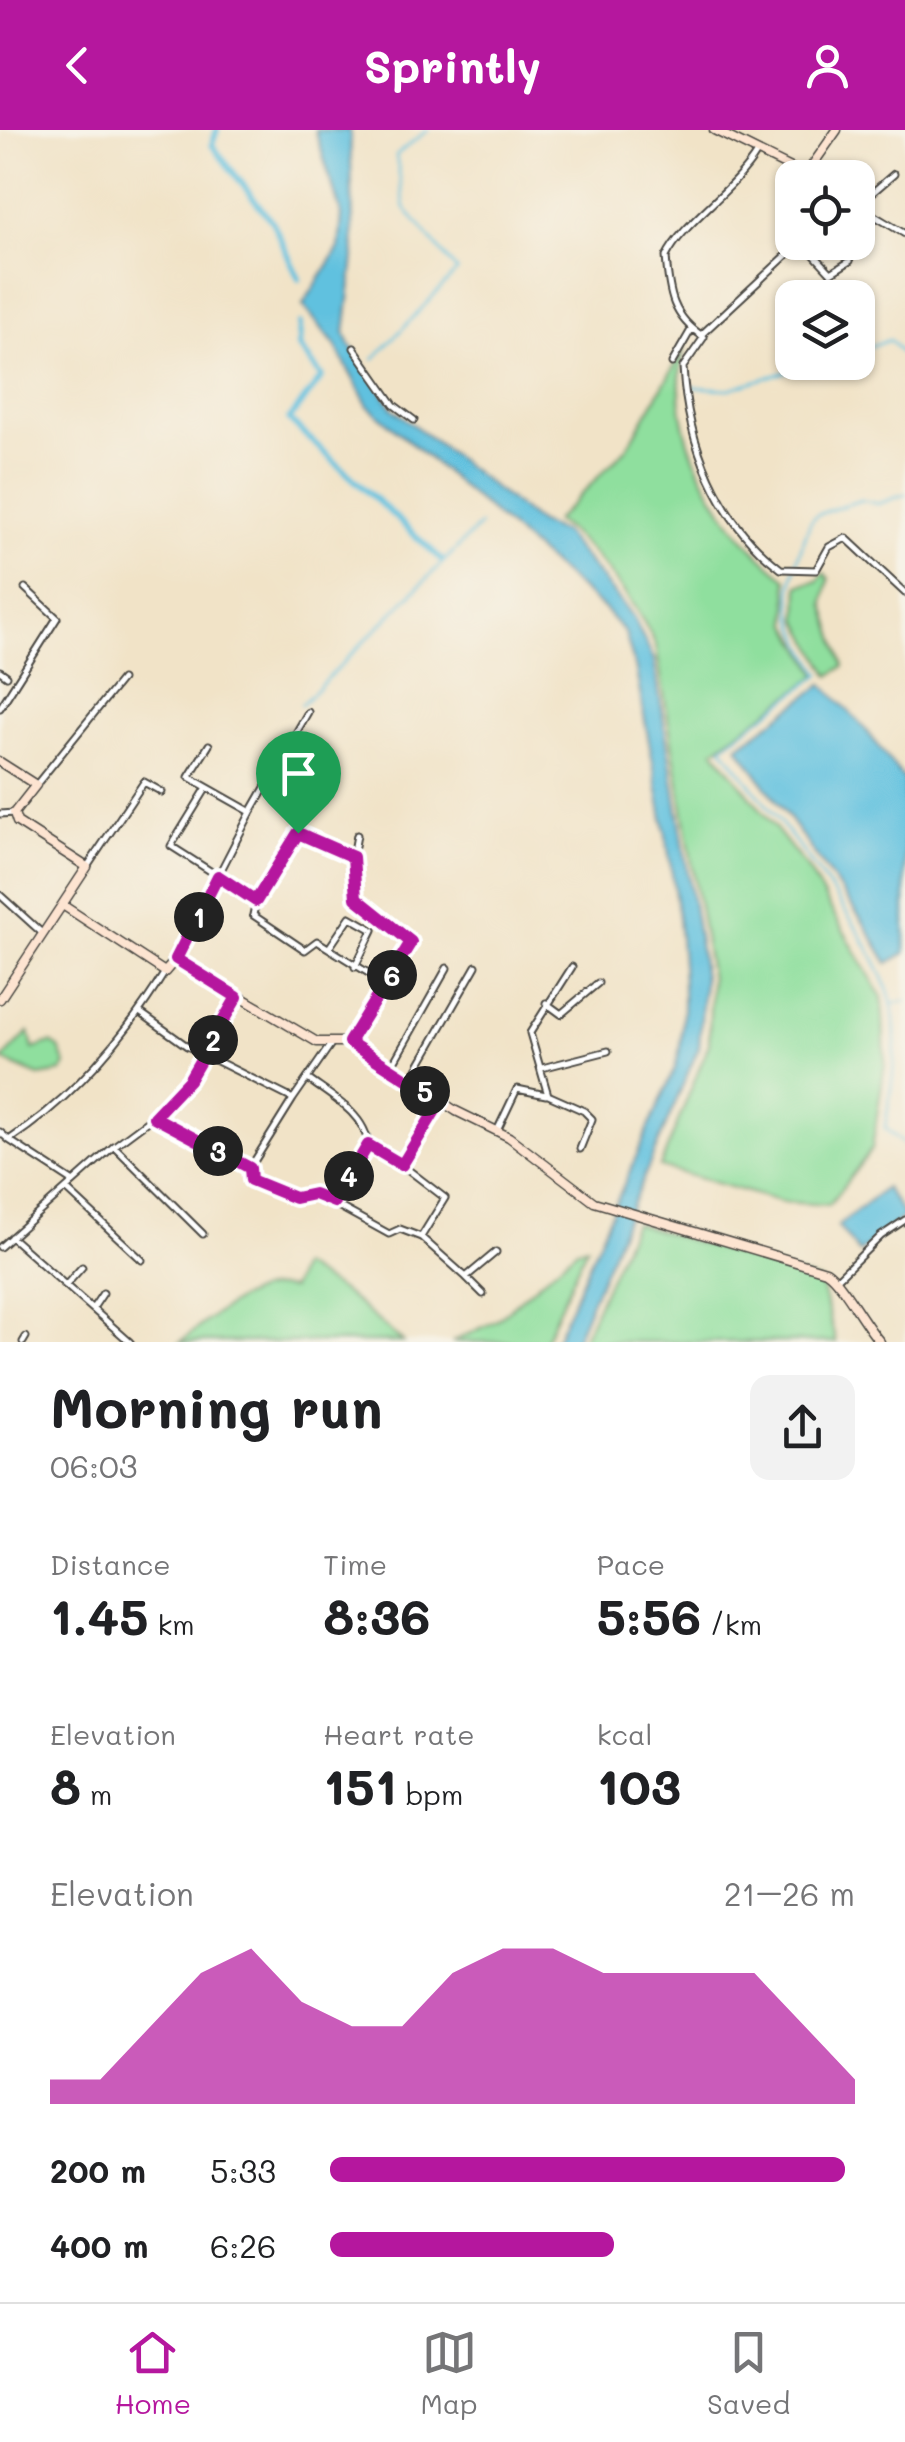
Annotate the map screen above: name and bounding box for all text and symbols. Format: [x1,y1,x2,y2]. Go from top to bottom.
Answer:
text: Sprintly [364,36,541,94]
icon: back [50,38,105,93]
icon: person [800,38,855,93]
map controls [775,160,875,380]
button: locate [775,160,875,260]
button: layers [775,280,875,380]
pin [256,731,341,834]
icon: arrive [271,746,326,801]
pin: 1 [174,892,224,942]
text: 1 [193,899,205,935]
pin: 6 [367,950,417,1000]
text: 6 [384,957,400,993]
pin: 2 [188,1015,238,1065]
text: 2 [205,1022,221,1058]
pin: 5 [400,1066,450,1116]
text: 5 [417,1073,433,1109]
pin: 3 [193,1126,243,1176]
text: 3 [210,1133,226,1169]
pin: 4 [324,1151,374,1201]
text: 4 [340,1158,358,1194]
text: Morning run [50,1370,383,1442]
button: share [750,1375,855,1480]
text: 06:03 [50,1444,138,1486]
text: Distance [50,1546,171,1582]
text: Time [323,1546,387,1582]
text: Pace [597,1546,665,1582]
text: 1.45 [50,1582,148,1648]
text: 8:36 [323,1582,430,1648]
text: 5:56 [597,1582,701,1648]
text: km [148,1606,195,1642]
text: /km [701,1606,762,1642]
text: Elevation [50,1716,176,1752]
text: Heart rate [323,1716,475,1752]
text: kcal [597,1716,652,1752]
text: 8 [50,1752,81,1818]
text: 151 [323,1752,397,1818]
text: 103 [597,1752,681,1818]
text: m [81,1776,112,1812]
text: bpm [397,1776,463,1812]
text: Elevation [50,1872,194,1914]
text: 21–26 m [724,1872,855,1914]
text: 200 m [50,2149,146,2191]
text: 5:33 [210,2149,276,2191]
text: 400 m [50,2224,148,2266]
text: 6:26 [210,2224,276,2266]
tab: Home [115,2325,191,2421]
tab: Map [421,2325,478,2421]
tab: Saved [707,2325,790,2421]

